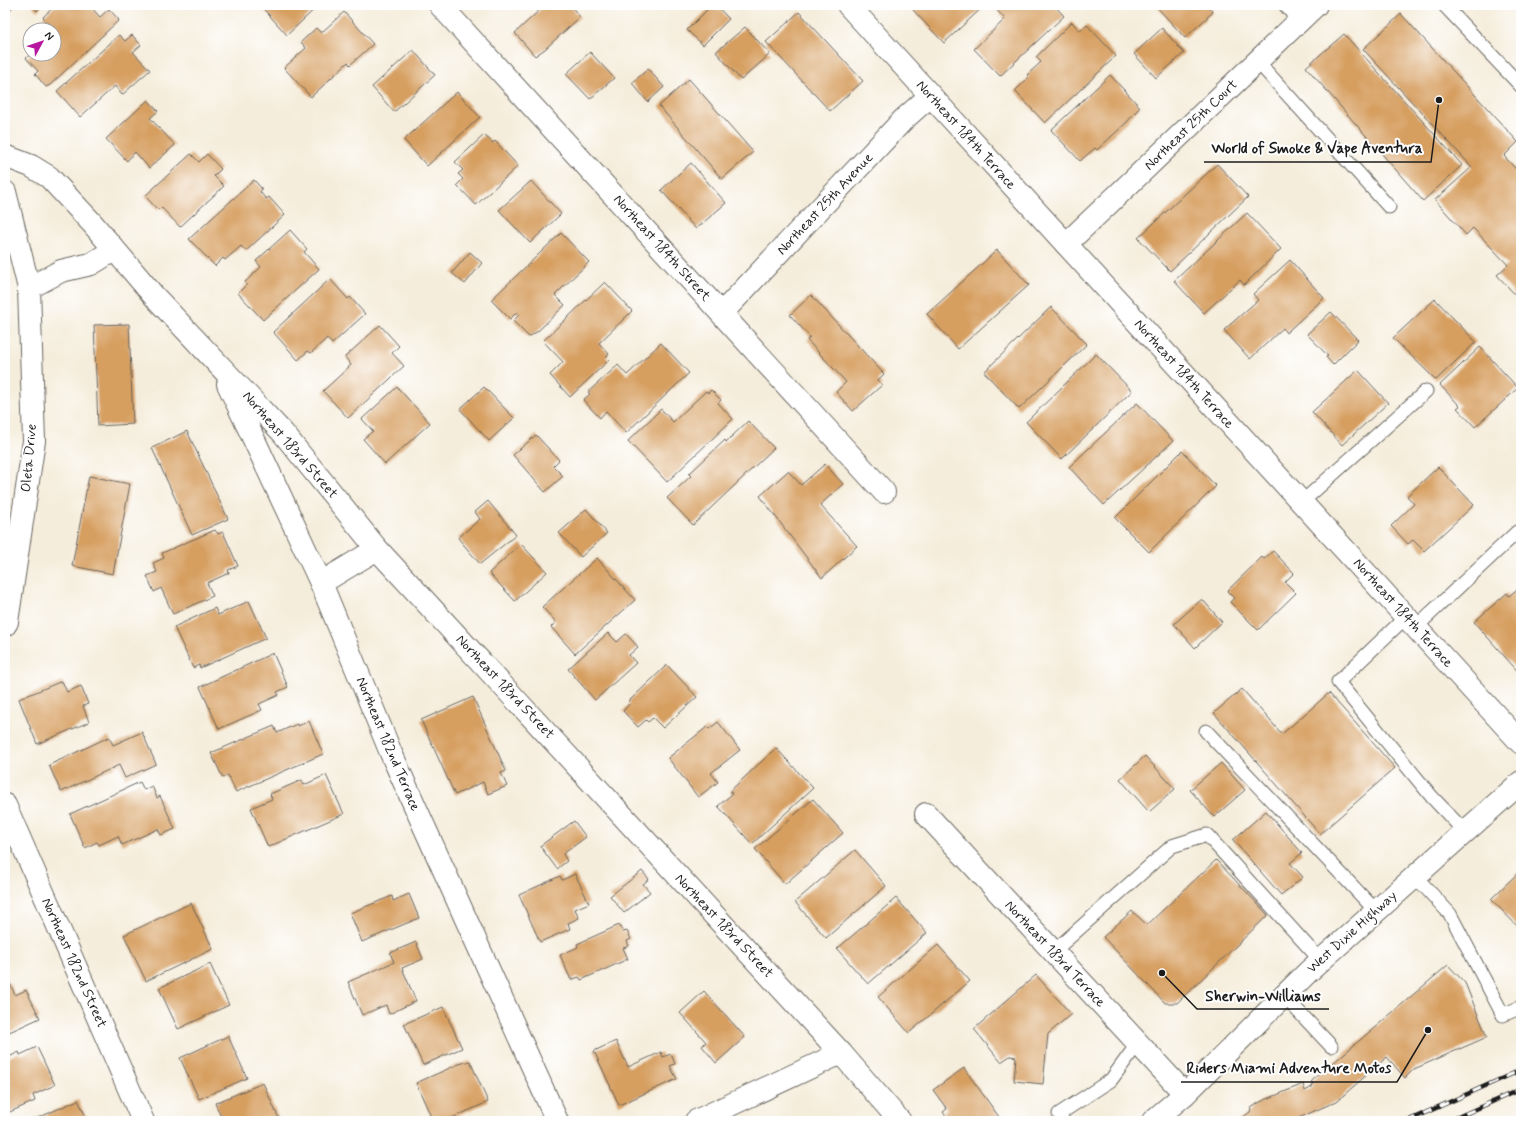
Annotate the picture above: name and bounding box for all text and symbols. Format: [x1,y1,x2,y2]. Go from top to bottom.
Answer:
north arrow [22,22,62,62]
text: N [41,29,57,44]
street label: Northeast 25th Court [1140,75,1242,174]
street label: Northeast 184th Terrace [912,77,1020,194]
callout: World of Smoke & Vape Aventura [1204,135,1431,162]
text: World of Smoke & Vape Aventura [1211,139,1423,159]
street label: Northeast 25th Avenue [773,149,877,259]
street label: Northeast 184th Street [609,191,715,306]
street label: Northeast 184th Terrace [1130,316,1238,433]
street label: Northeast 183rd Street [238,388,342,503]
street label: Oleta Drive [17,423,41,493]
street label: Northeast 184th Terrace [1349,555,1457,672]
street label: Northeast 183rd Street [452,631,558,743]
street label: Northeast 182nd Terrace [352,674,425,814]
street label: Northeast 183rd Street [671,870,777,982]
street label: West Dixie Highway [1303,887,1402,979]
street label: Northeast 182nd Street [37,895,111,1031]
street label: Northeast 183rd Terrace [1001,897,1110,1012]
callout: Sherwin-Williams [1197,982,1329,1009]
text: Sherwin-Williams [1205,987,1321,1007]
callout: Riders Miami Adventure Motos [1181,1055,1397,1082]
text: Riders Miami Adventure Motos [1187,1059,1392,1079]

